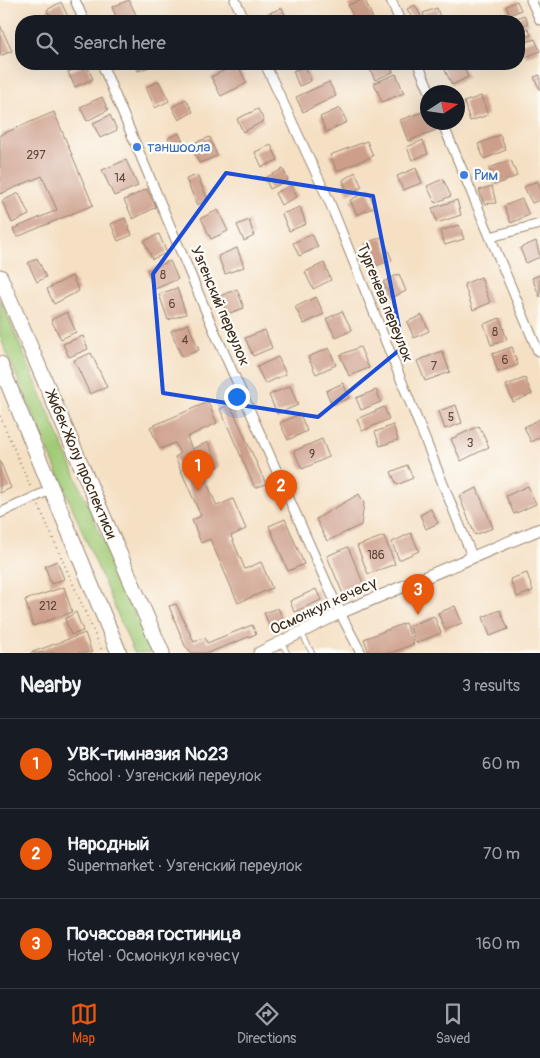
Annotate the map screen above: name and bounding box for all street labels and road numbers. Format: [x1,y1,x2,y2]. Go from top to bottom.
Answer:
street label: Тургенева переулок [353,241,418,365]
street label: Узгенский переулок [186,243,254,369]
street label: Жибек Жолу проспектиси [40,386,121,542]
street label: Осмонкул көчөсү [267,573,381,639]

